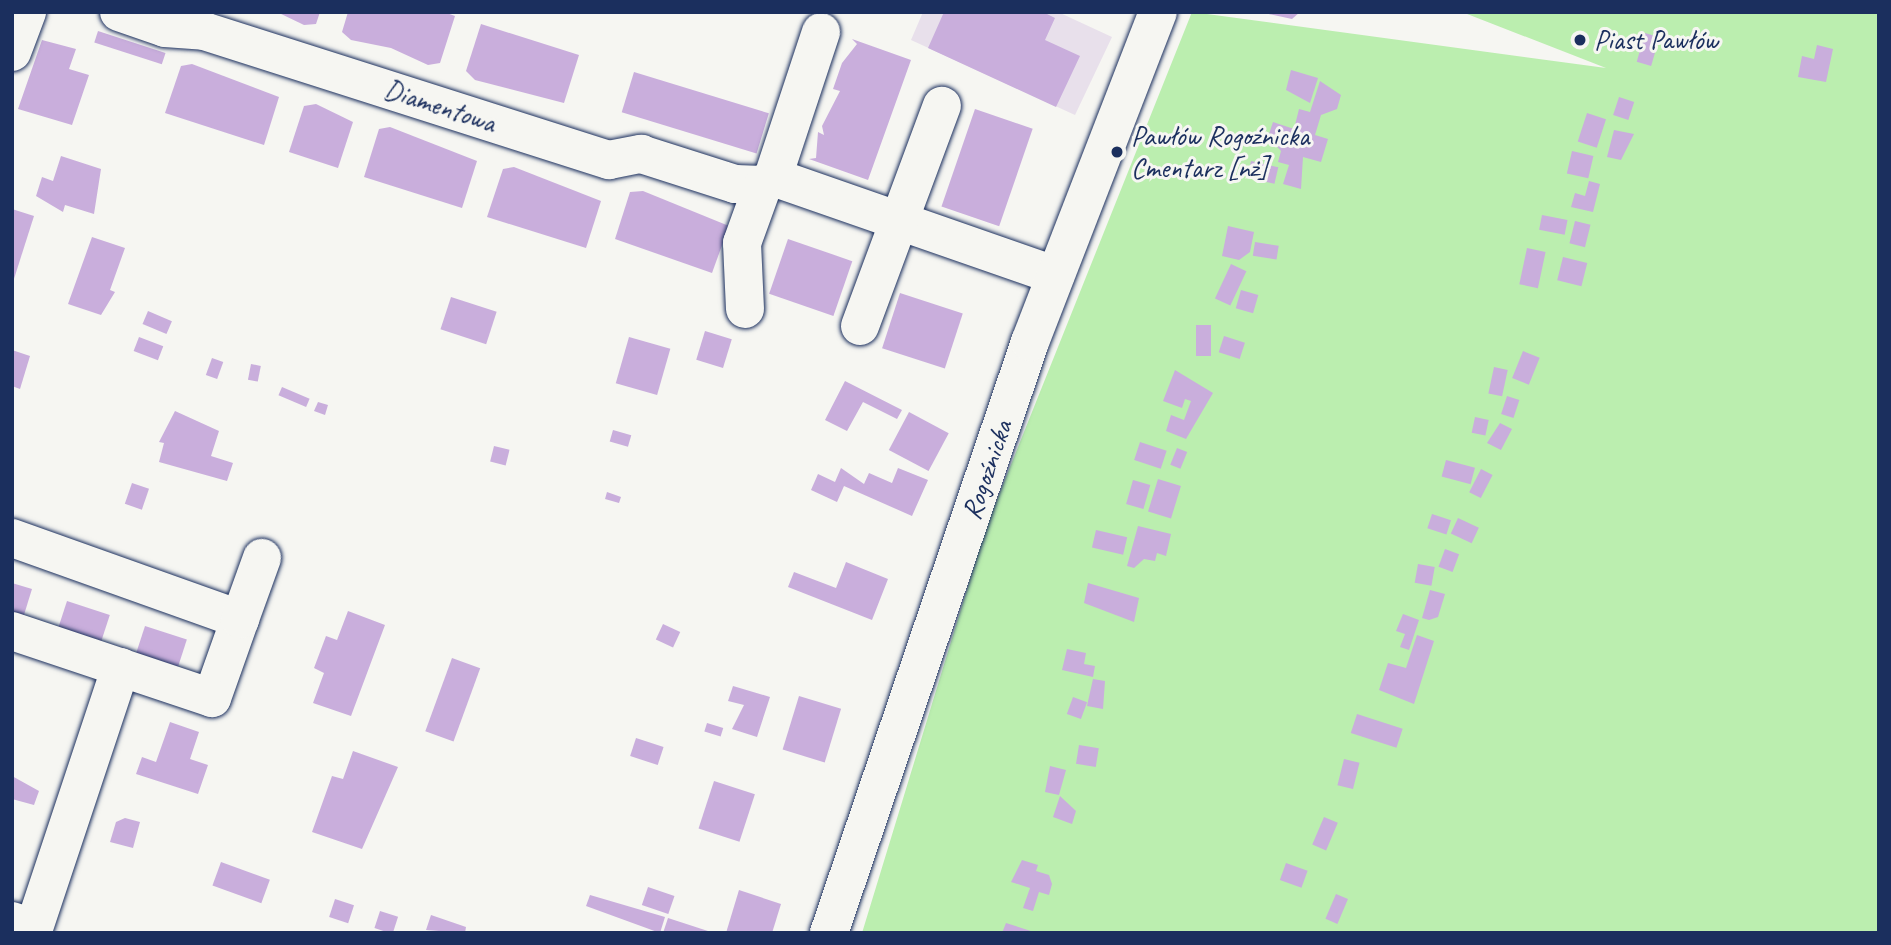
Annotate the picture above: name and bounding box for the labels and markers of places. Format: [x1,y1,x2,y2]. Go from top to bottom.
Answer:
place label: Piast Pawłów [1594,23,1718,57]
marker: Piast Pawłów [1572,32,1588,48]
place label: Pawłów Rogoźnicka Cmentarz [nż] [1131,119,1309,185]
marker: Pawłów Rogoźnicka Cmentarz [nż] [1109,144,1125,160]

